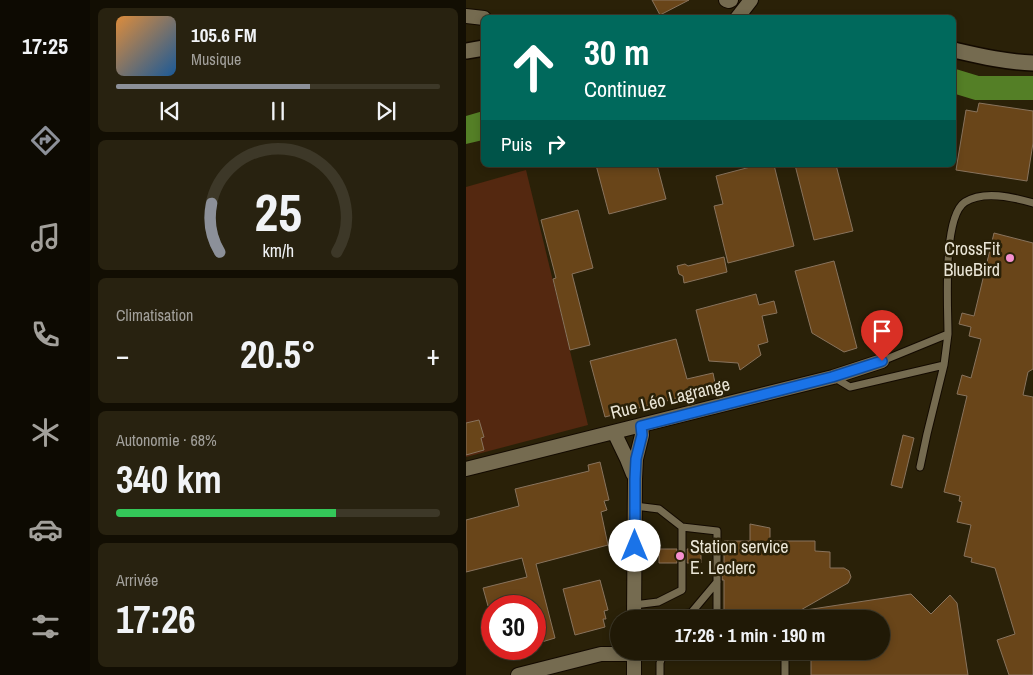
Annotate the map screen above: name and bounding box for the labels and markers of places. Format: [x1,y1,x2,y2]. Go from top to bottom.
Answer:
place label: CrossFit BlueBird [943,236,1000,282]
marker: CrossFit BlueBird [1004,252,1016,264]
pin [861,310,903,361]
place label: Station service E. Leclerc [690,534,788,580]
marker: Station service E. Leclerc [674,550,686,562]

